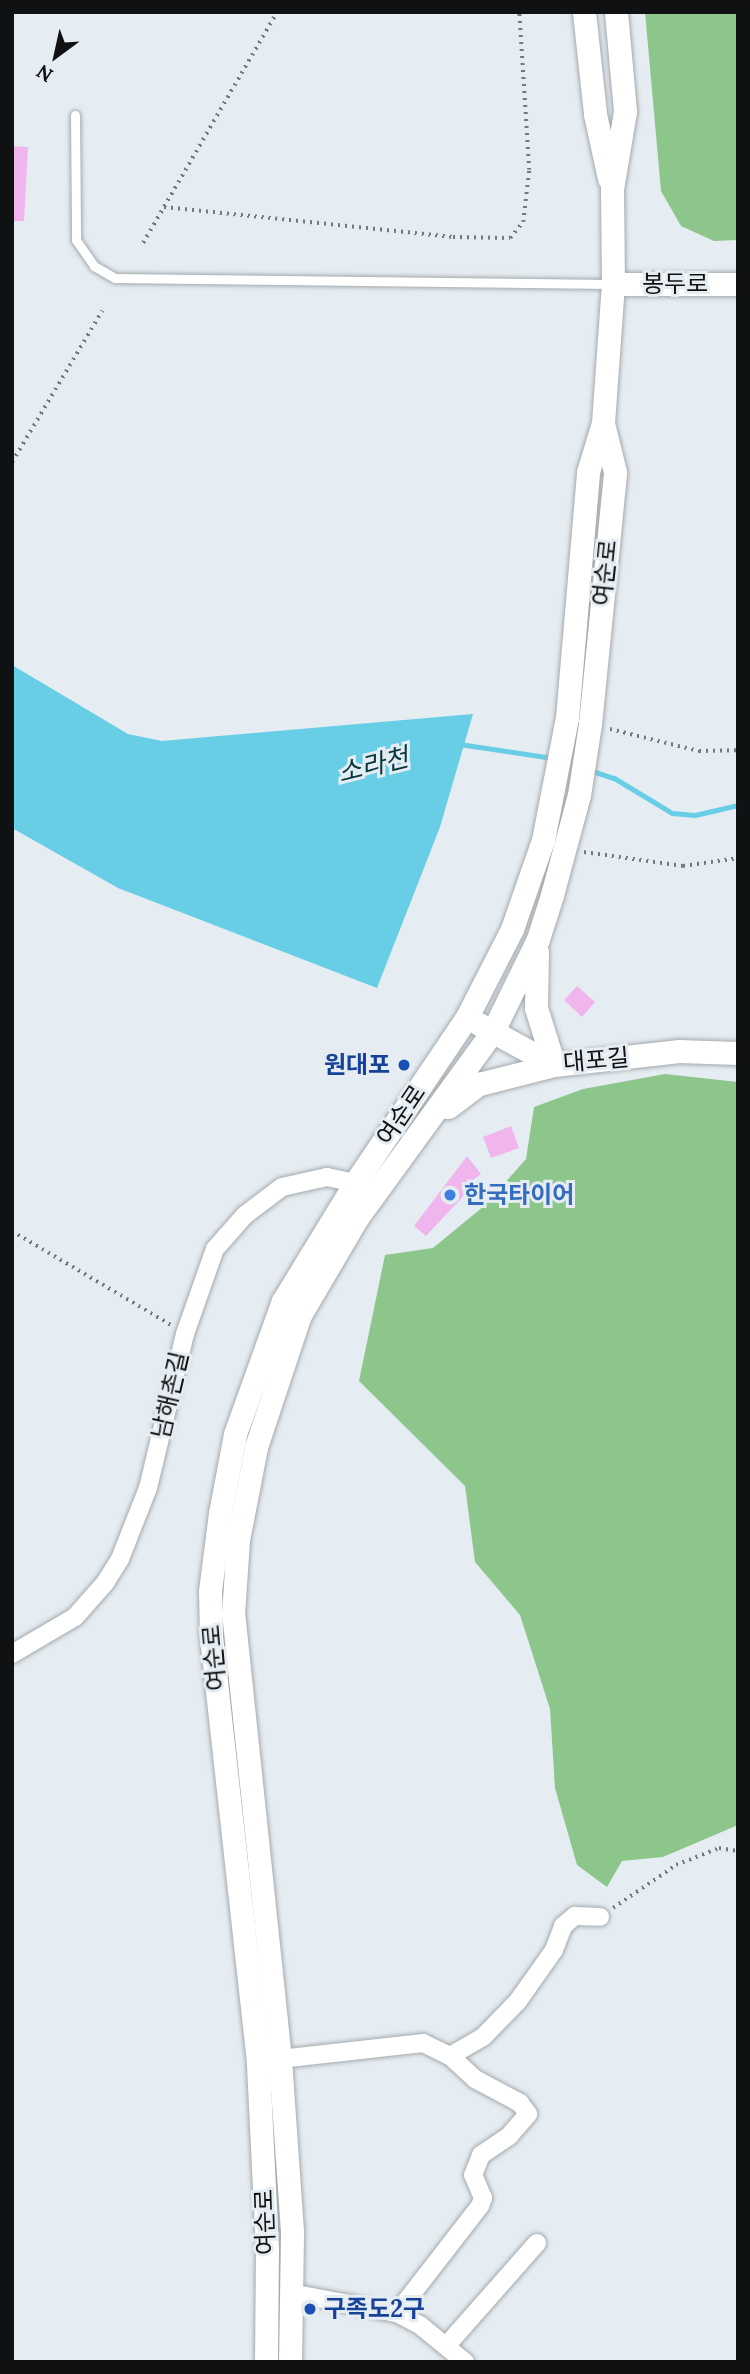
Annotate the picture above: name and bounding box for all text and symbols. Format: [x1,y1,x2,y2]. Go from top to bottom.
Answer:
north arrow [21,21,91,91]
text: N [32,60,57,88]
street label: 봉두로 [642,270,708,298]
street label: 여순로 [587,539,623,607]
water label: 소라천 [334,741,412,789]
street label: 대포길 [562,1043,630,1077]
place label: 원대포 [324,1051,390,1079]
marker: 원대포 [396,1057,412,1073]
street label: 여순로 [371,1079,431,1151]
place label: 한국타이어 [464,1181,574,1209]
marker: 한국타이어 [442,1187,458,1203]
street label: 남해촌길 [146,1349,194,1441]
street label: 여순로 [197,1624,231,1692]
street label: 여순로 [249,2188,281,2256]
place label: 구족도2구 [324,2295,425,2323]
marker: 구족도2구 [302,2301,318,2317]

